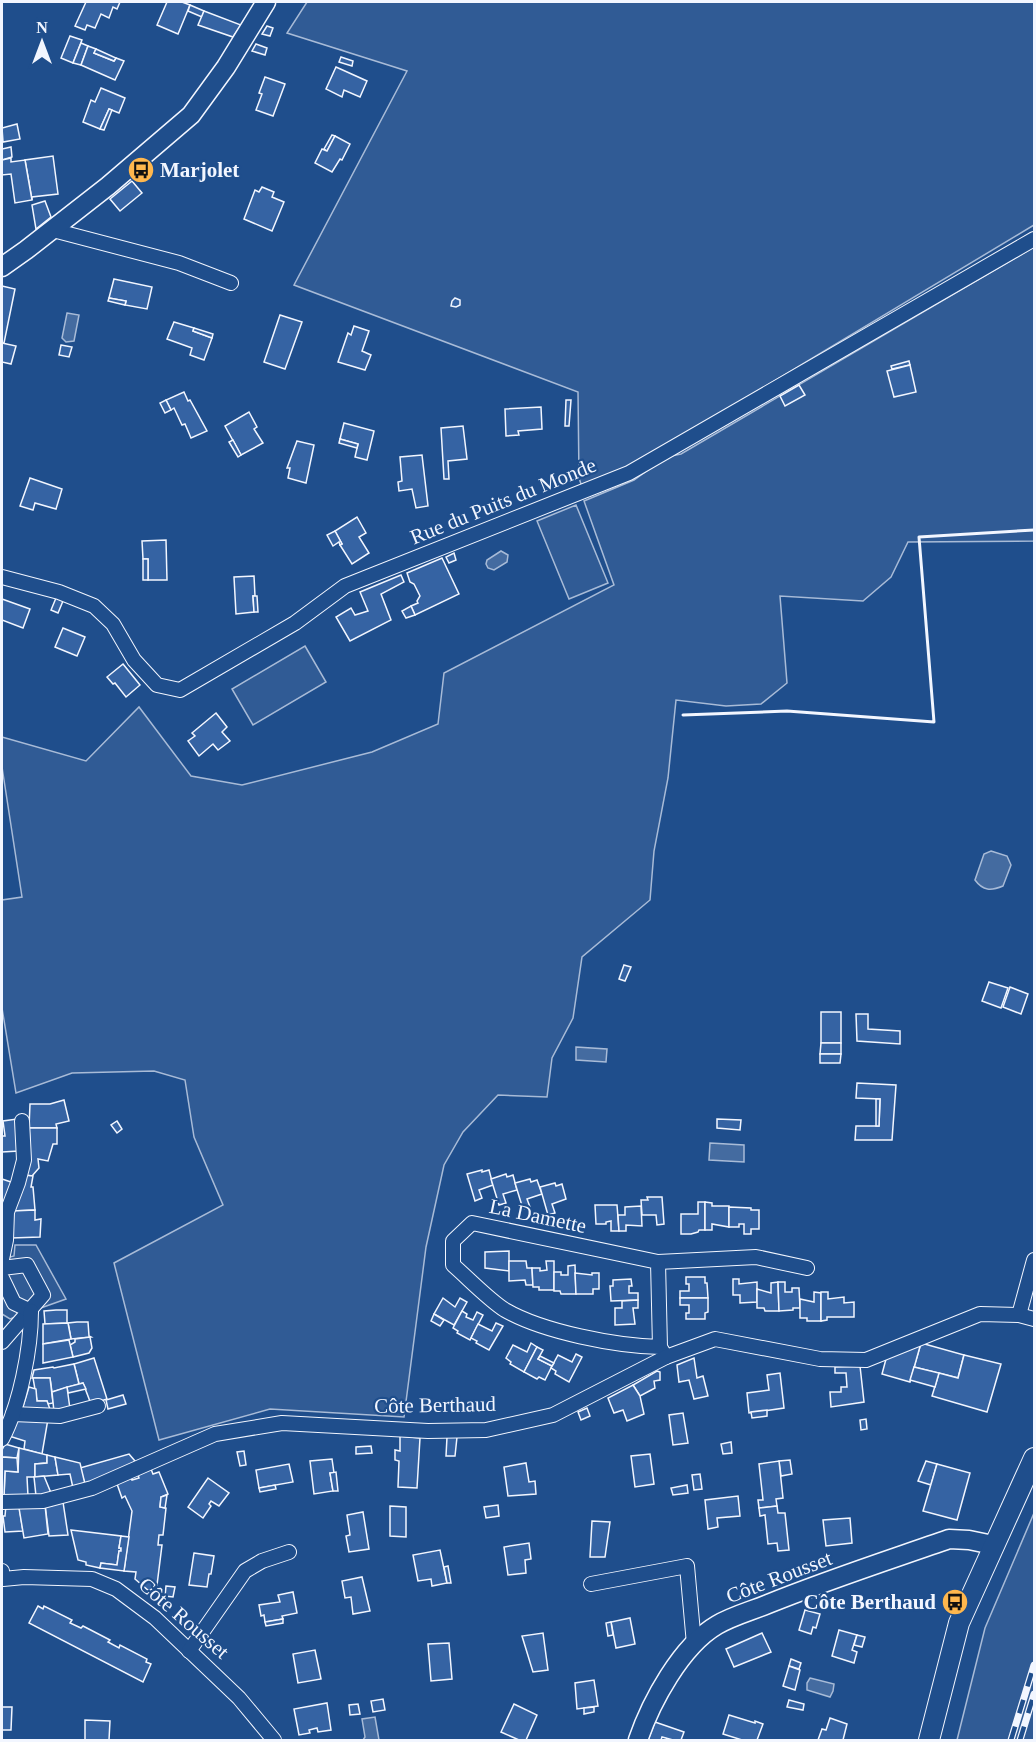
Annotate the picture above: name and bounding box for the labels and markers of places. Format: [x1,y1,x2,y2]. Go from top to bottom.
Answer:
bus stop icon: Marjolet [126,155,156,185]
place label: Marjolet [160,158,239,182]
bus stop icon: Côte Berthaud [940,1587,970,1617]
place label: Côte Berthaud [804,1590,936,1614]

